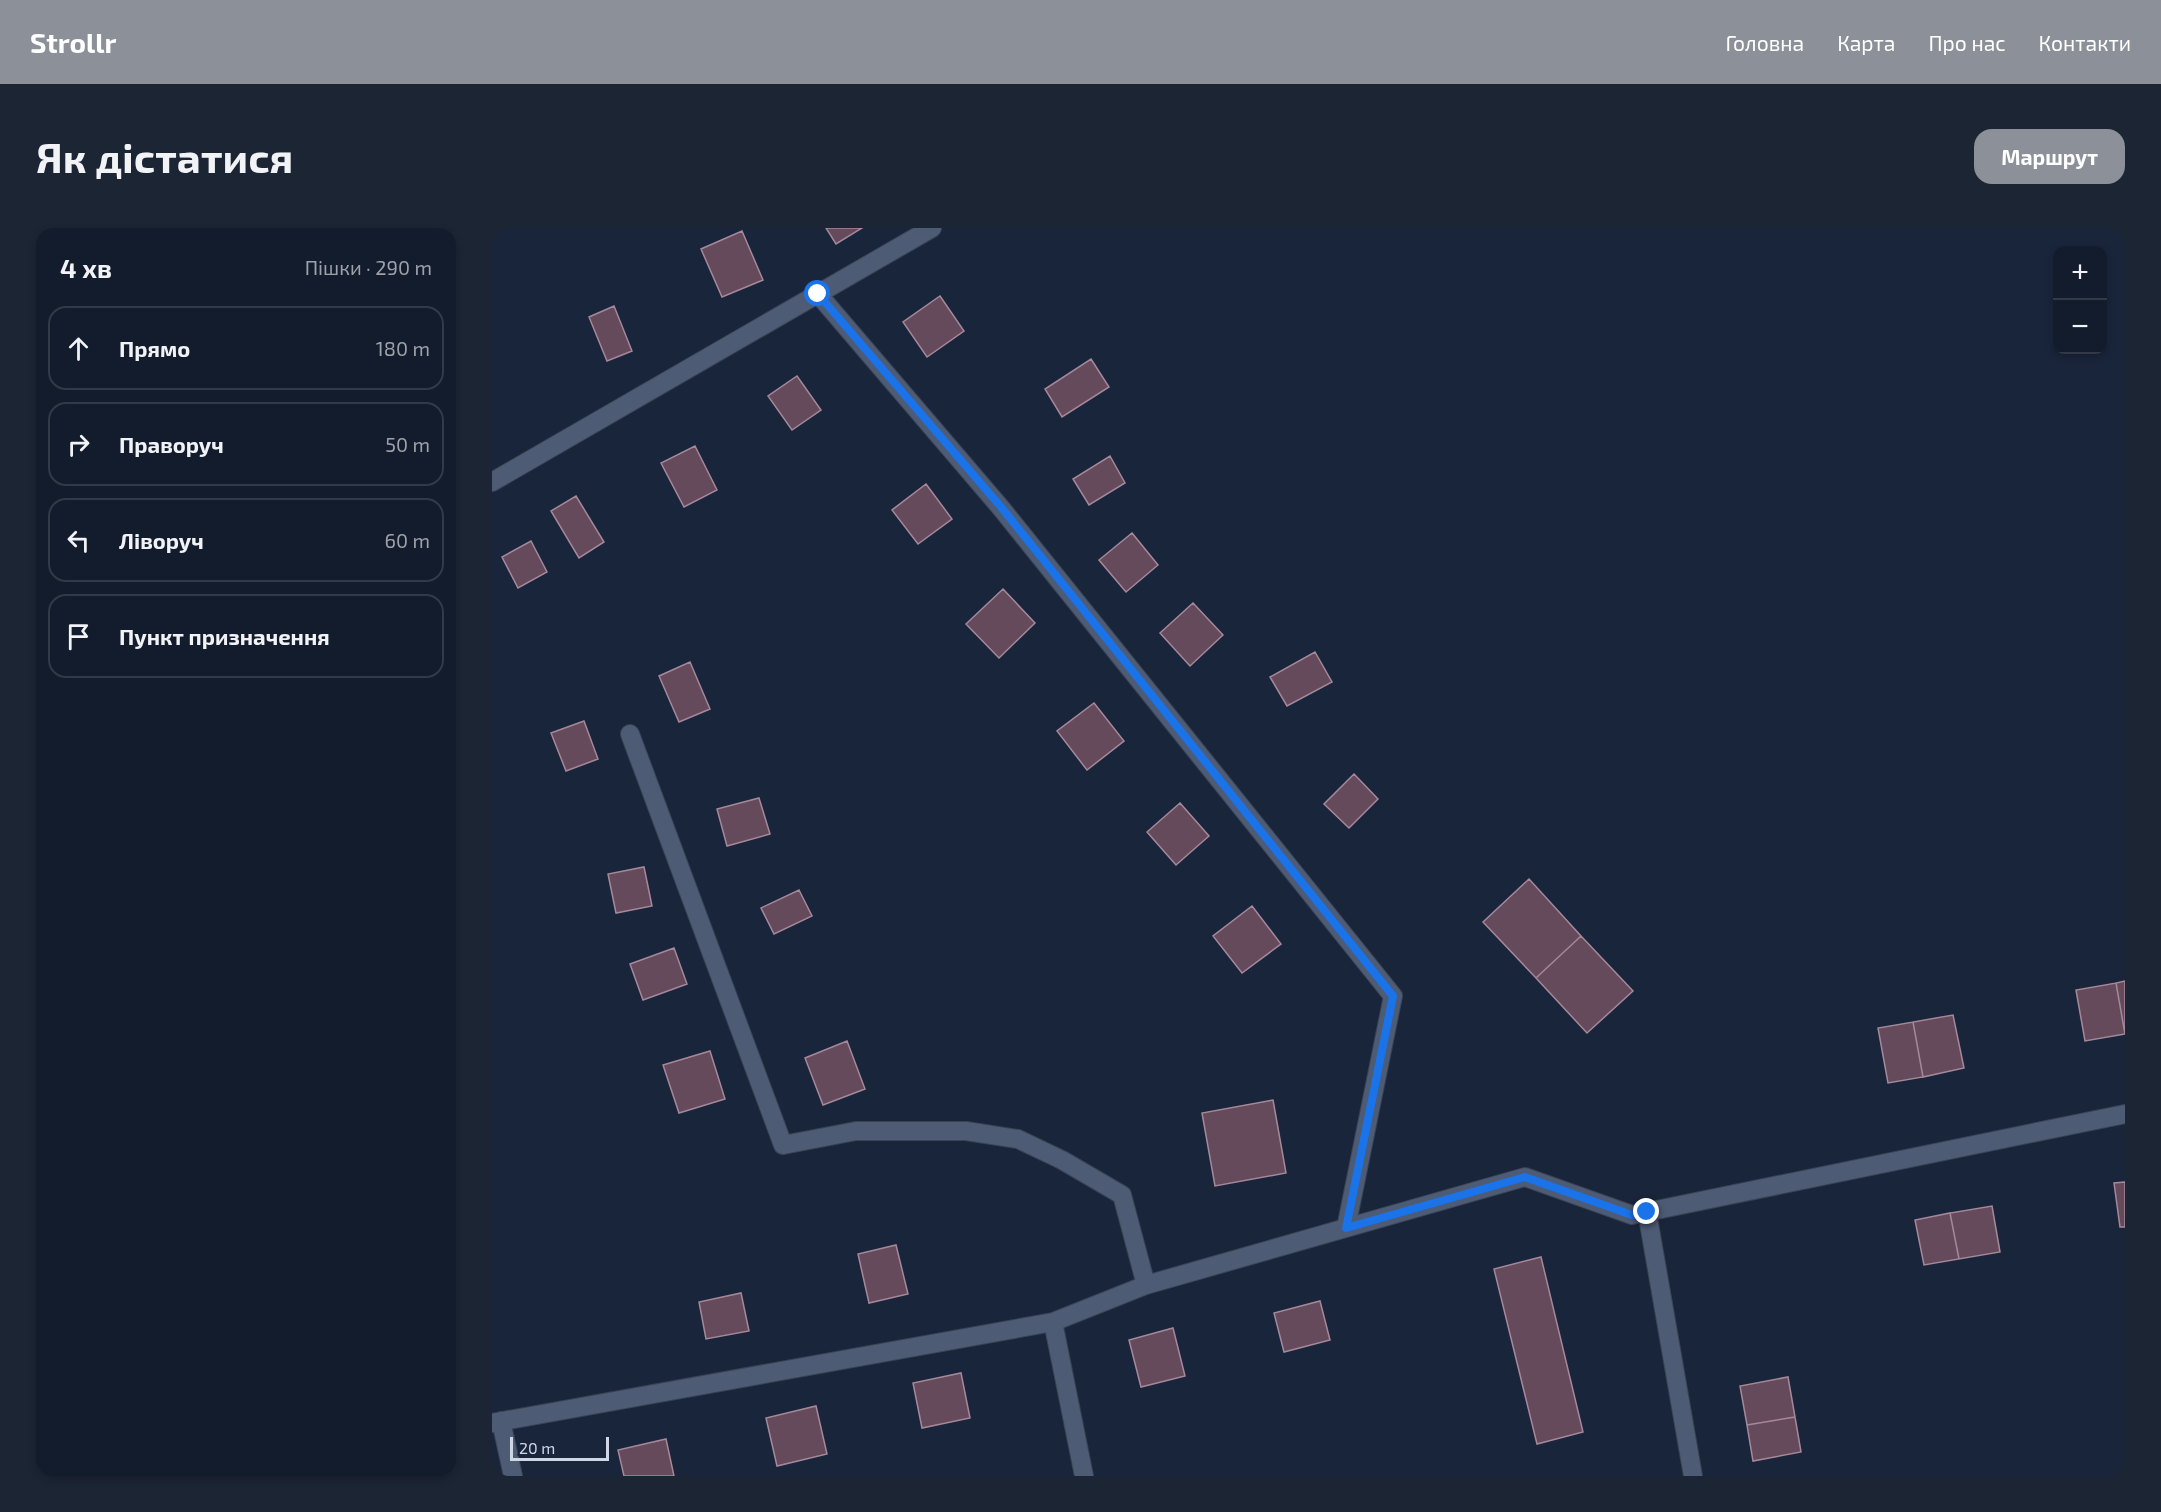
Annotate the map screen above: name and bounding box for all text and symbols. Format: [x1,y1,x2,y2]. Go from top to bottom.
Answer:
text: Strollr [30,25,116,59]
text: Головна [1725,30,1804,55]
text: Карта [1837,30,1895,55]
text: Про нас [1928,30,2006,55]
text: Контакти [2039,30,2131,55]
button: Маршрут [1974,129,2125,184]
text: Як дістатися [36,131,293,181]
map controls [2053,246,2107,354]
button: + [2053,246,2107,300]
text: 4 хв [60,252,112,283]
text: Пішки · 290 m [305,255,432,279]
route start [804,280,830,306]
button: − [2053,300,2107,354]
icon: ahead [62,332,95,365]
text: Прямо [119,335,190,361]
text: 180 m [376,336,430,360]
icon: right [62,428,95,461]
text: Праворуч [119,431,224,457]
text: 50 m [385,432,430,456]
icon: left [62,524,95,557]
text: Ліворуч [119,527,204,553]
text: 60 m [385,528,430,552]
icon: arrive [62,620,95,653]
text: Пункт призначення [119,623,330,649]
route end [1633,1198,1659,1224]
scale bar [510,1434,609,1462]
text: 20 m [519,1438,555,1457]

